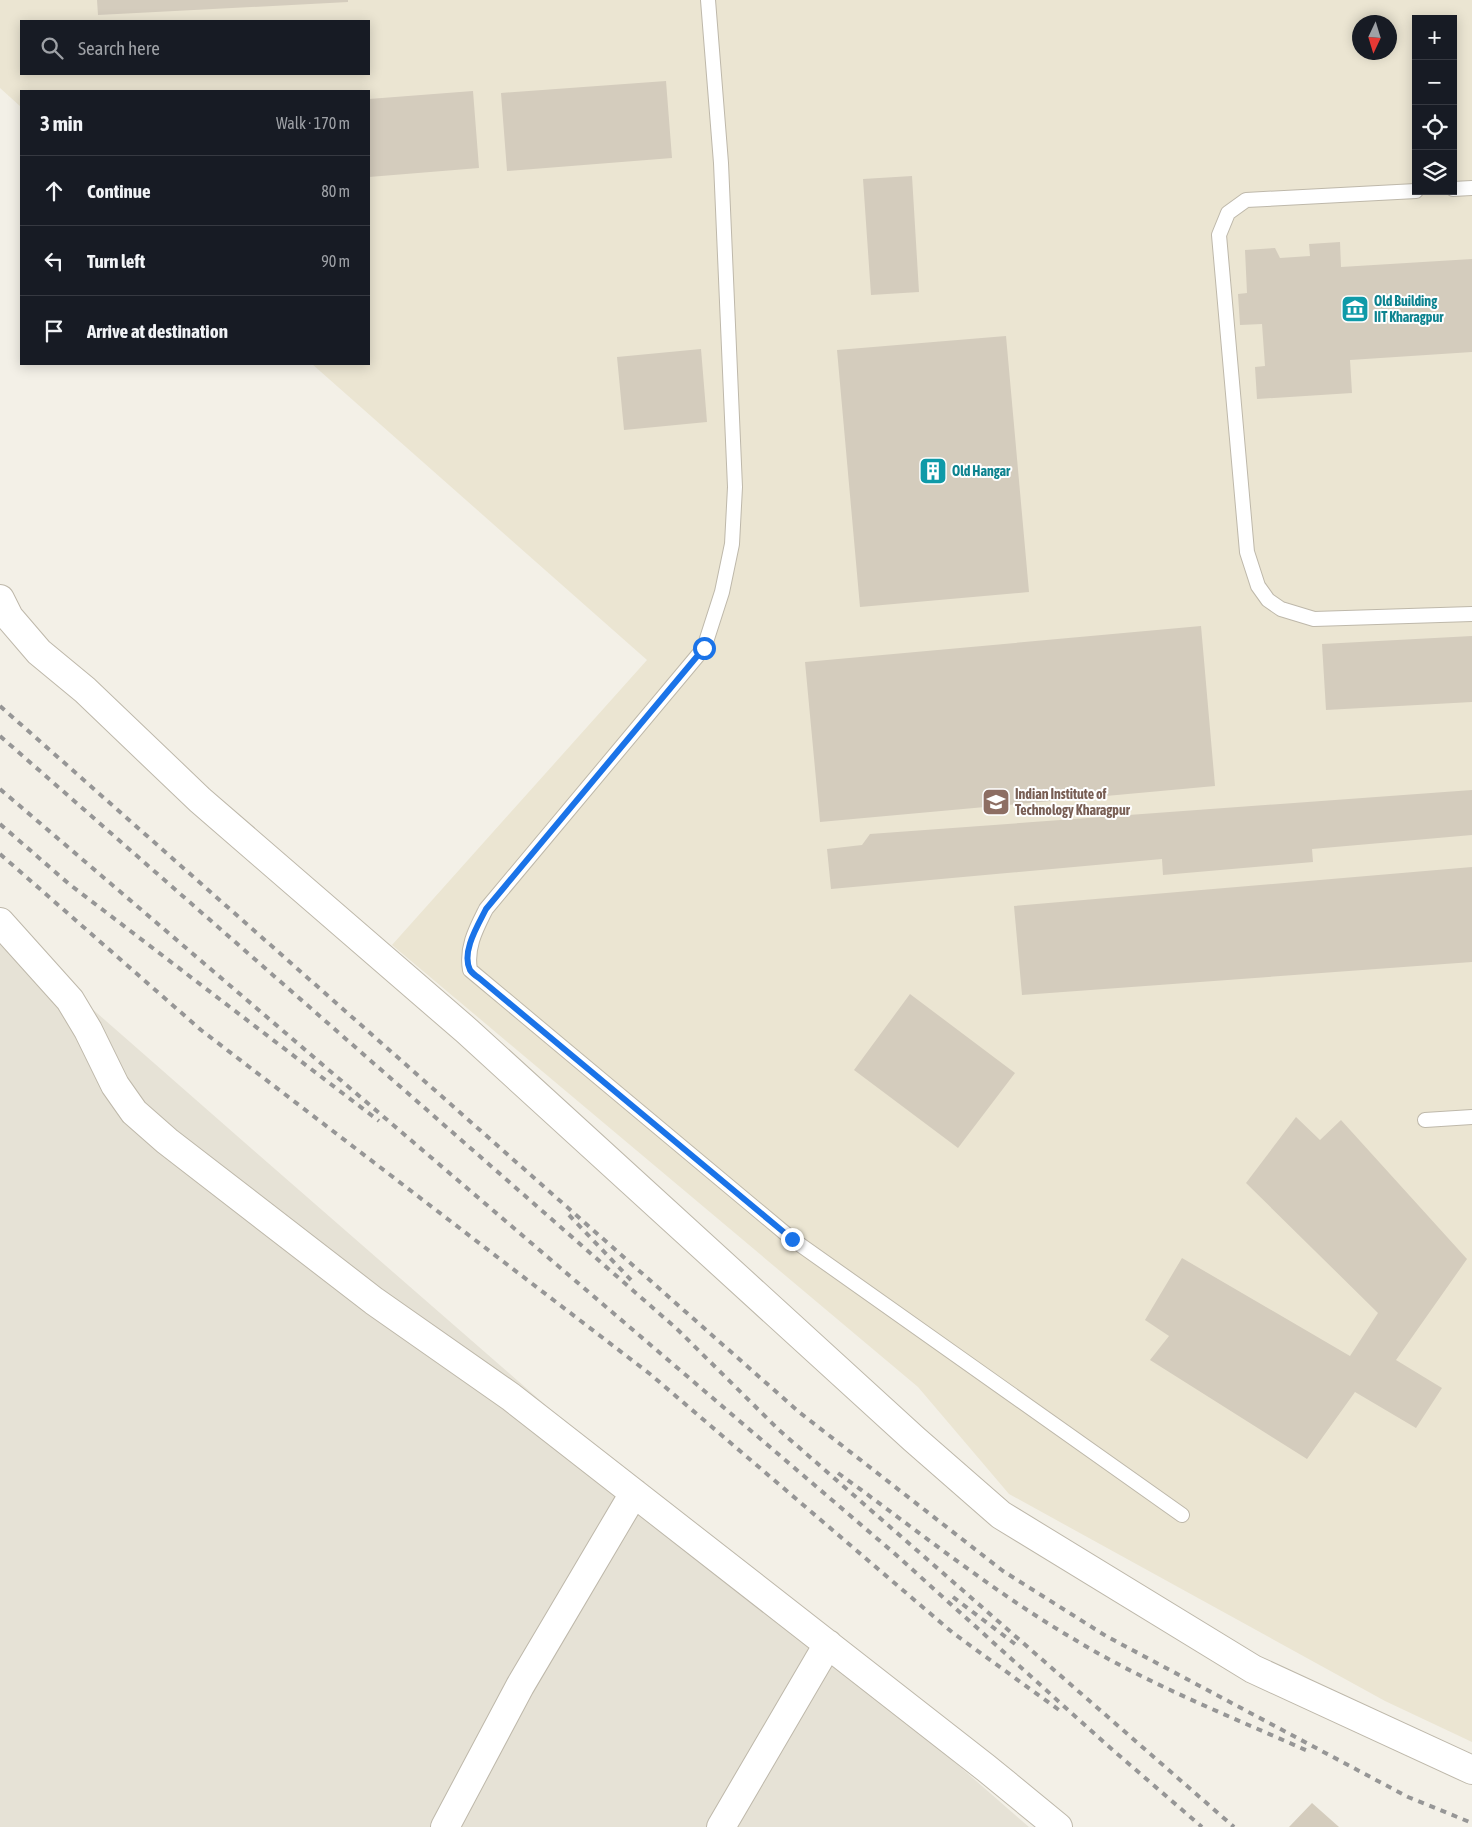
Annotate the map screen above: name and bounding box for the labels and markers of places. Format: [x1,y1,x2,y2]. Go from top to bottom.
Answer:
place label: Old Building IIT Kharagpur [1374,293,1444,325]
museum icon: Old Building IIT Kharagpur [1340,294,1370,324]
building icon: Old Hangar [918,456,948,486]
place label: Old Hangar [952,463,1011,479]
place label: Indian Institute of Technology Kharagpur [1015,786,1131,818]
school or university icon: Indian Institute of Technology Kharagpur [981,787,1011,817]

